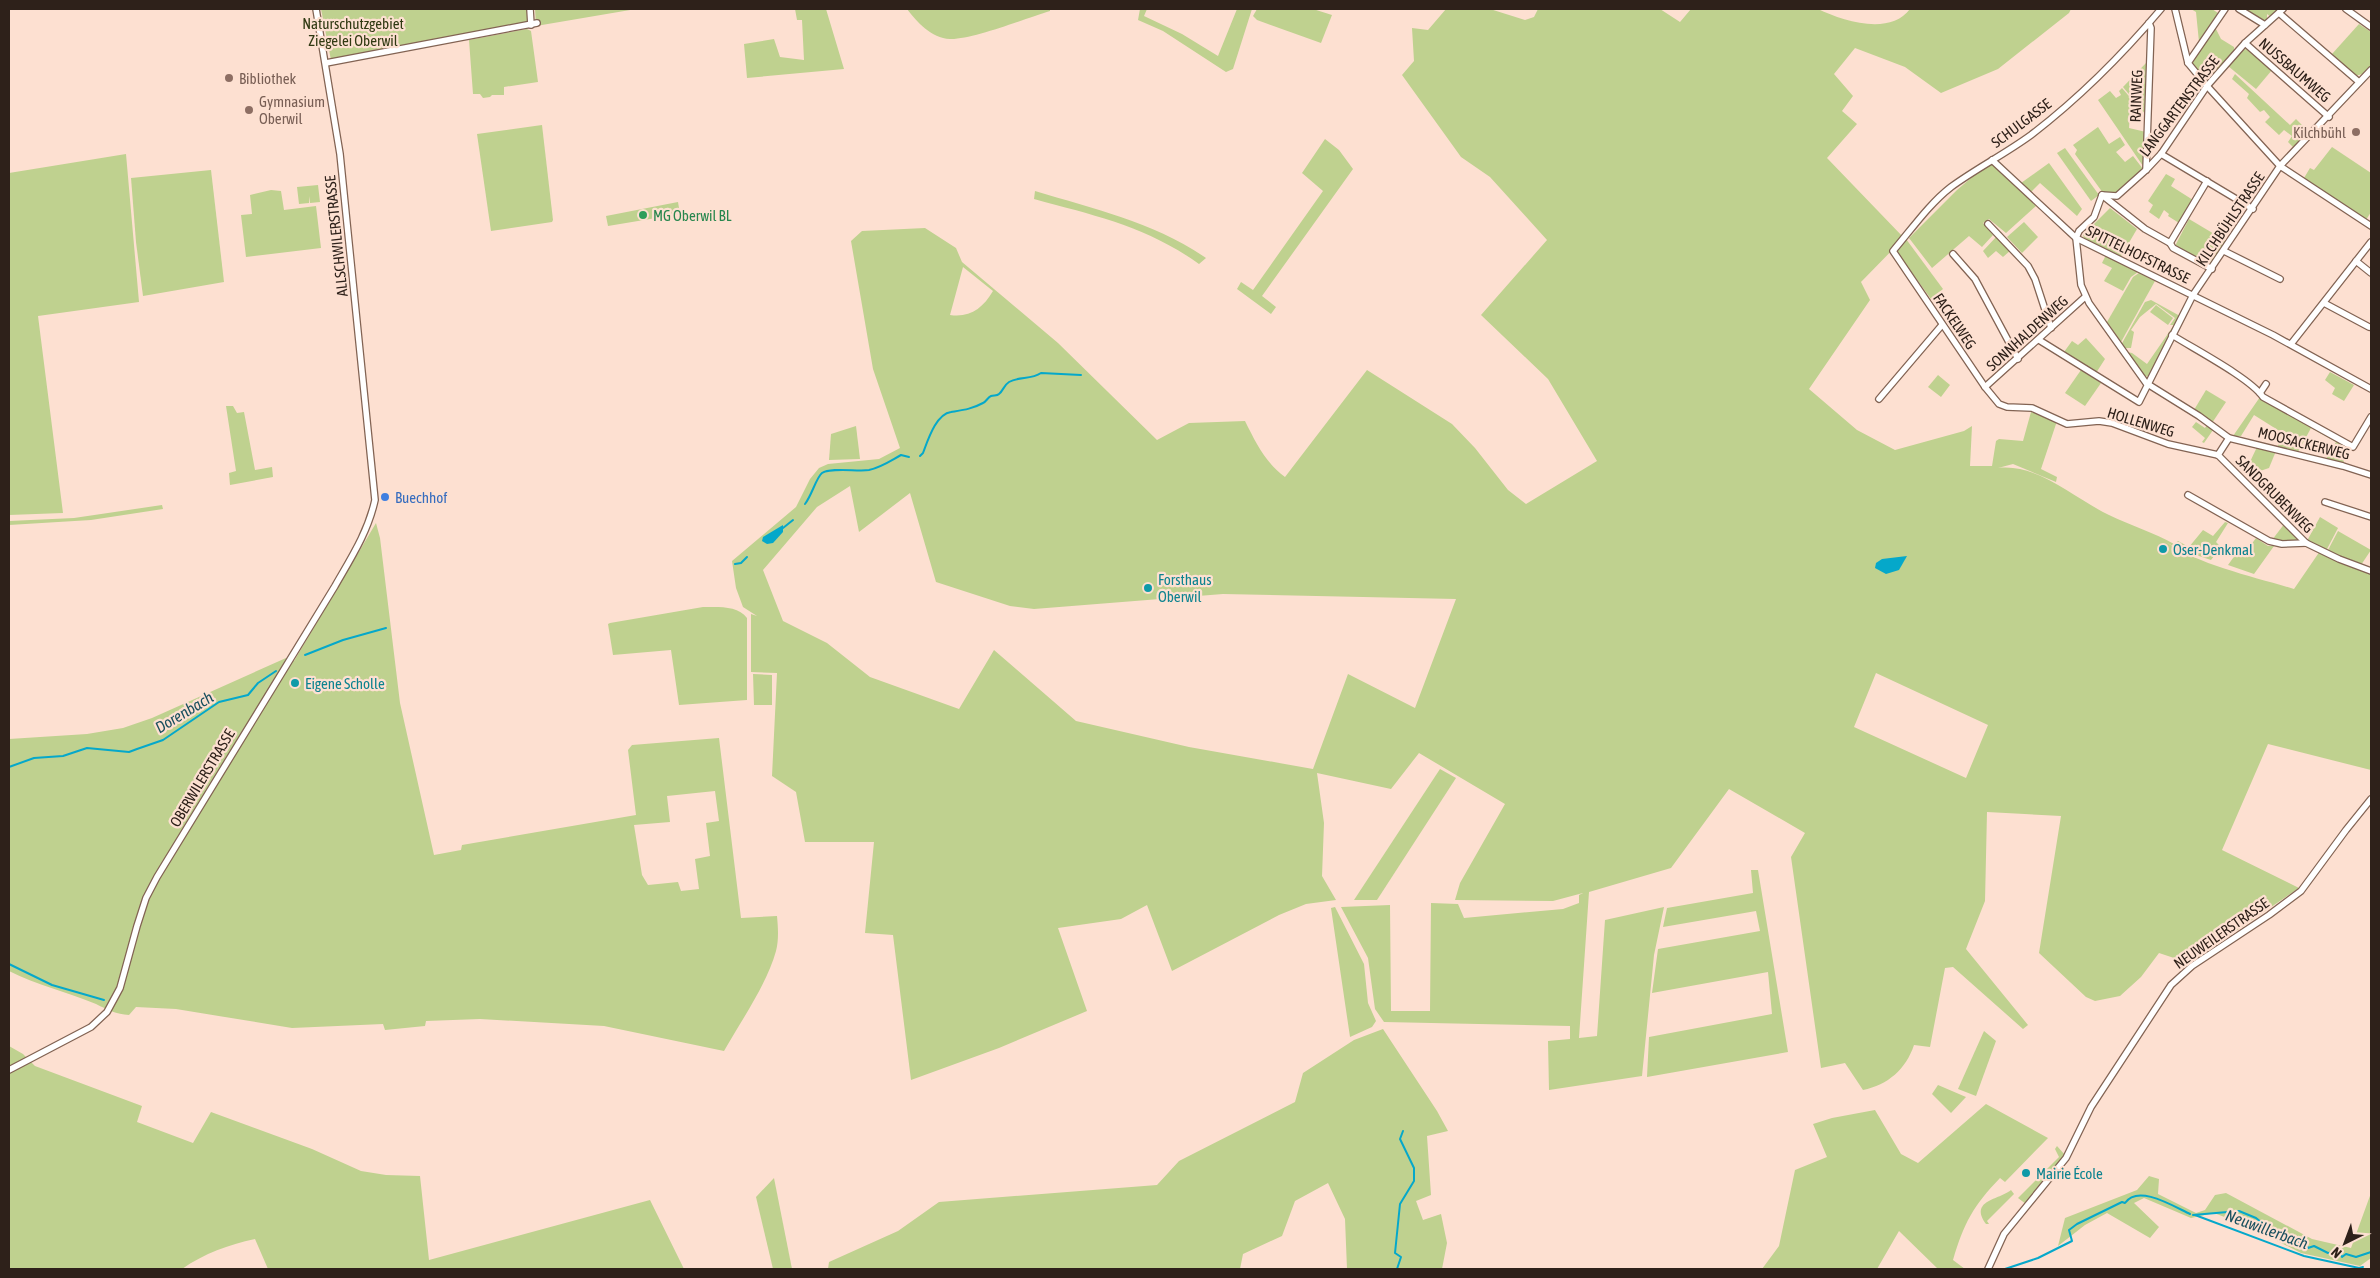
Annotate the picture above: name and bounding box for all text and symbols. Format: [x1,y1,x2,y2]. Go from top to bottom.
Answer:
park label: Naturschutzgebiet Ziegelei Oberwil [302,15,404,49]
street label: NUSSBAUMWEG [2256,34,2334,106]
street label: LANGGARTENSTRASSE [2136,52,2223,160]
street label: RAINWEG [2127,69,2145,123]
place label: Bibliothek [239,70,297,87]
marker: Bibliothek [223,72,235,84]
place label: Gymnasium Oberwil [259,93,325,127]
street label: SCHULGASSE [1988,95,2055,151]
marker: Gymnasium Oberwil [243,104,255,116]
place label: Kilchbühl [2293,124,2346,141]
marker: Kilchbühl [2350,126,2362,138]
street label: KILCHBÜHLSTRASSE [2192,168,2268,269]
street label: ALLSCHWILERSTRASSE [321,174,351,297]
place label: MG Oberwil BL [653,207,732,224]
marker: MG Oberwil BL [637,209,649,221]
street label: SPITTELHOFSTRASSE [2083,222,2193,287]
street label: FACKELWEG [1930,290,1980,352]
street label: SONNHALDENWEG [1983,292,2071,374]
street label: HOLLENWEG [2105,404,2177,440]
street label: MOOSACKERWEG [2256,423,2352,463]
street label: SANDGRUBENWEG [2233,452,2317,536]
place label: Buechhof [395,489,447,506]
marker: Buechhof [379,491,391,503]
place label: Oser-Denkmal [2173,541,2253,558]
marker: Oser-Denkmal [2157,543,2169,555]
place label: Forsthaus Oberwil [1158,571,1212,605]
marker: Forsthaus Oberwil [1142,582,1154,594]
place label: Eigene Scholle [305,675,385,692]
marker: Eigene Scholle [289,677,301,689]
water label: Dorenbach [152,688,216,736]
street label: OBERWILERSTRASSE [166,726,238,830]
street label: NEUWEILERSTRASSE [2170,894,2272,972]
place label: Mairie École [2036,1165,2103,1182]
marker: Mairie École [2020,1167,2032,1179]
water label: Neuwillerbach [2223,1206,2311,1252]
north arrow [2320,1218,2370,1268]
text: N [2328,1244,2345,1261]

